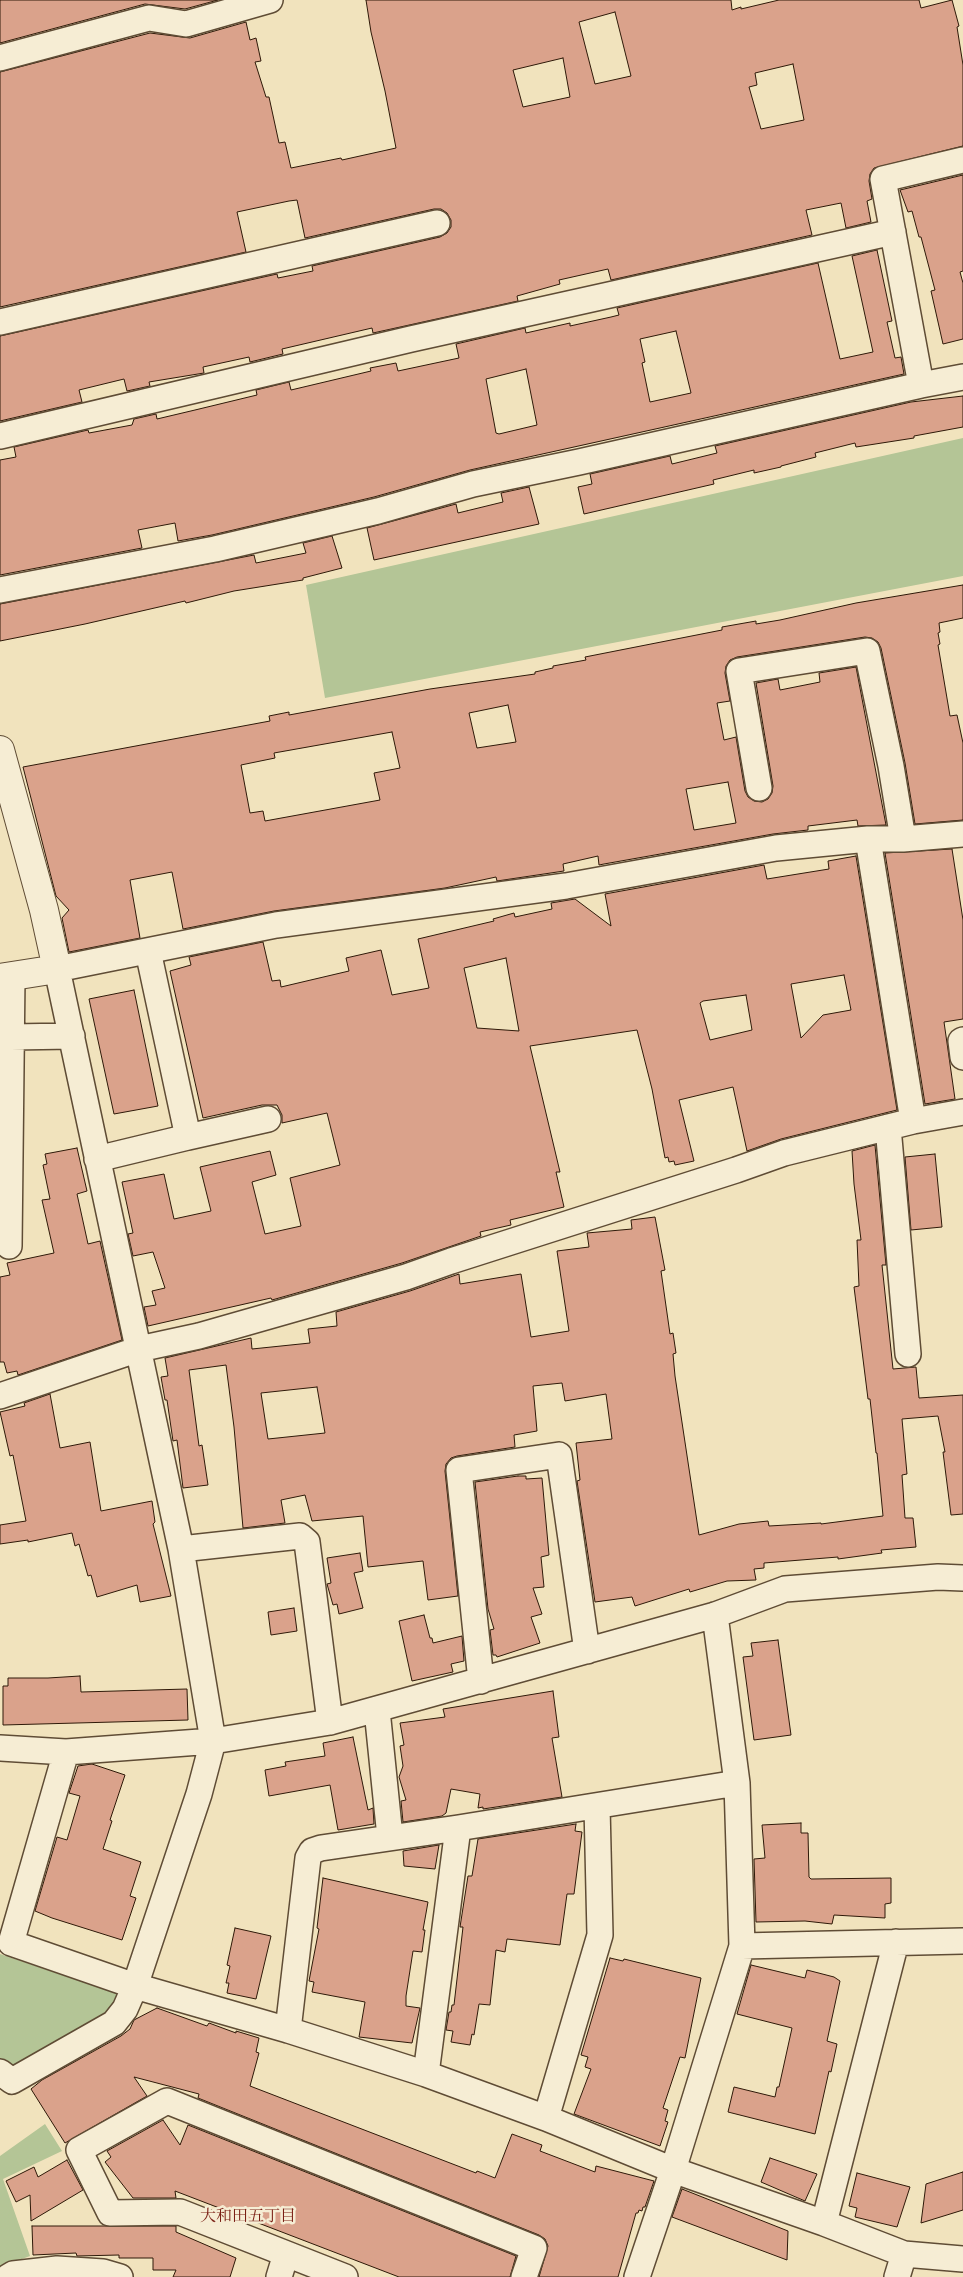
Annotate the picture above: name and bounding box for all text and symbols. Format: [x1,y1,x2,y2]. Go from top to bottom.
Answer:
district label: 大和田五丁目 [200,2207,296,2227]

